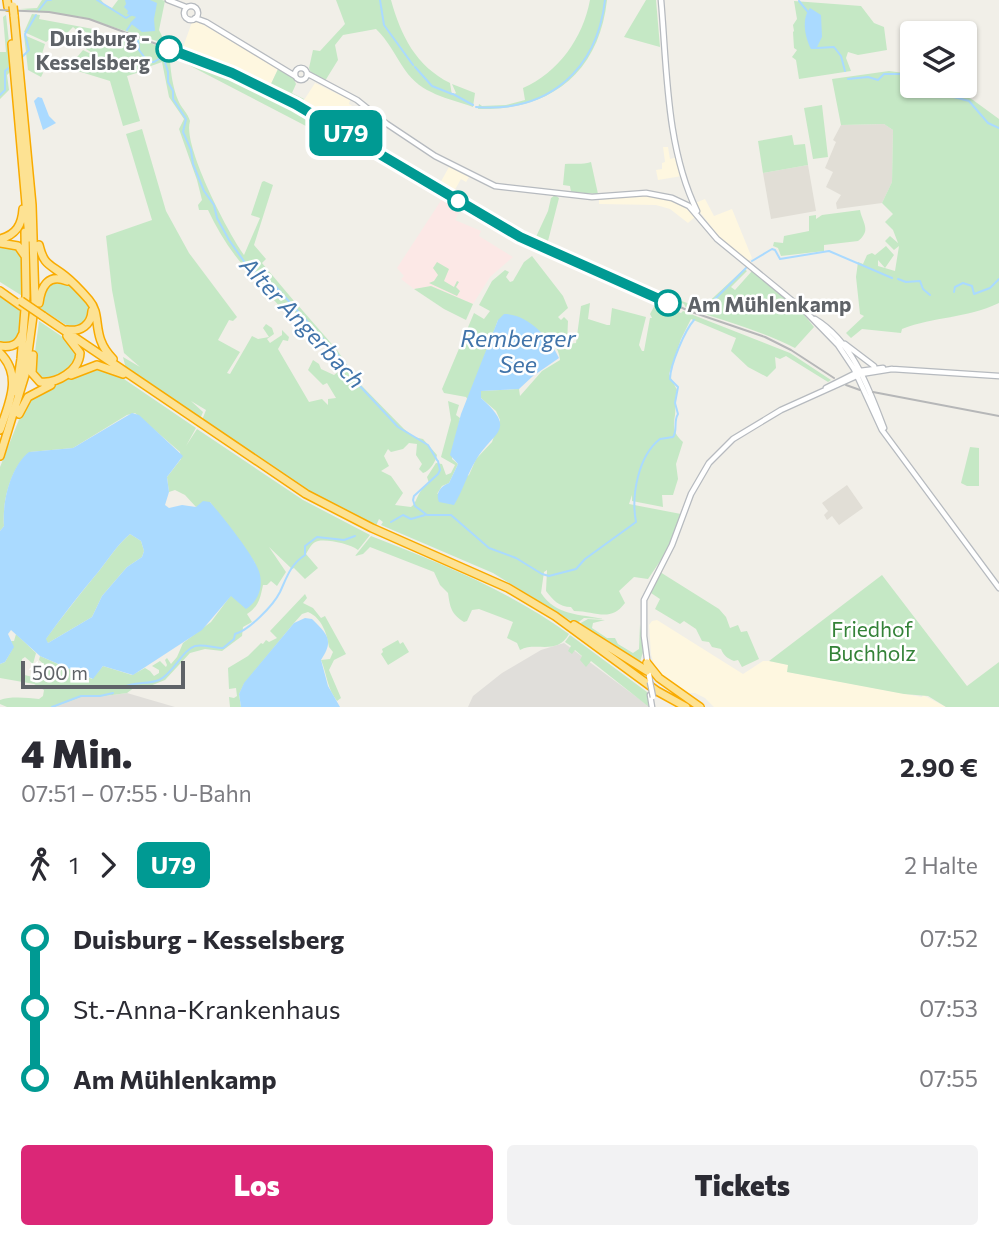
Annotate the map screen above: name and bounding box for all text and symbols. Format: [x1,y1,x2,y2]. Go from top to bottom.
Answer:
map controls [900,21,977,98]
button: layers [900,21,977,98]
place label: Duisburg - Kesselsberg [35,25,150,74]
marker: Duisburg - Kesselsberg [156,36,182,62]
line badge: U79 [306,110,386,156]
text: U79 [323,118,369,147]
unlabelled marker [448,191,468,211]
water label: Alter Angerbach [234,250,371,394]
marker: Am Mühlenkamp [655,290,681,316]
place label: Am Mühlenkamp [687,291,851,316]
water label: Remberger See [460,324,576,378]
park label: Friedhof Buchholz [828,616,916,665]
scale bar [21,658,186,690]
text: 500 m [32,661,88,684]
text: 4 Min. [21,729,132,776]
text: 2.90 € [900,751,978,782]
text: 07:51 – 07:55 · U-Bahn [21,779,252,807]
icon: walk [21,846,59,884]
icon: forward [89,846,127,884]
text: U79 [151,850,196,879]
text: 1 [69,851,79,879]
text: 2 Halte [904,851,978,879]
text: Duisburg - Kesselsberg [73,923,344,954]
text: 07:52 [920,924,978,952]
text: St.-Anna-Krankenhaus [73,993,341,1024]
text: 07:53 [919,994,978,1022]
text: Am Mühlenkamp [73,1063,277,1094]
text: 07:55 [919,1064,978,1092]
button: Los [21,1145,493,1225]
button: Tickets [507,1145,978,1225]

